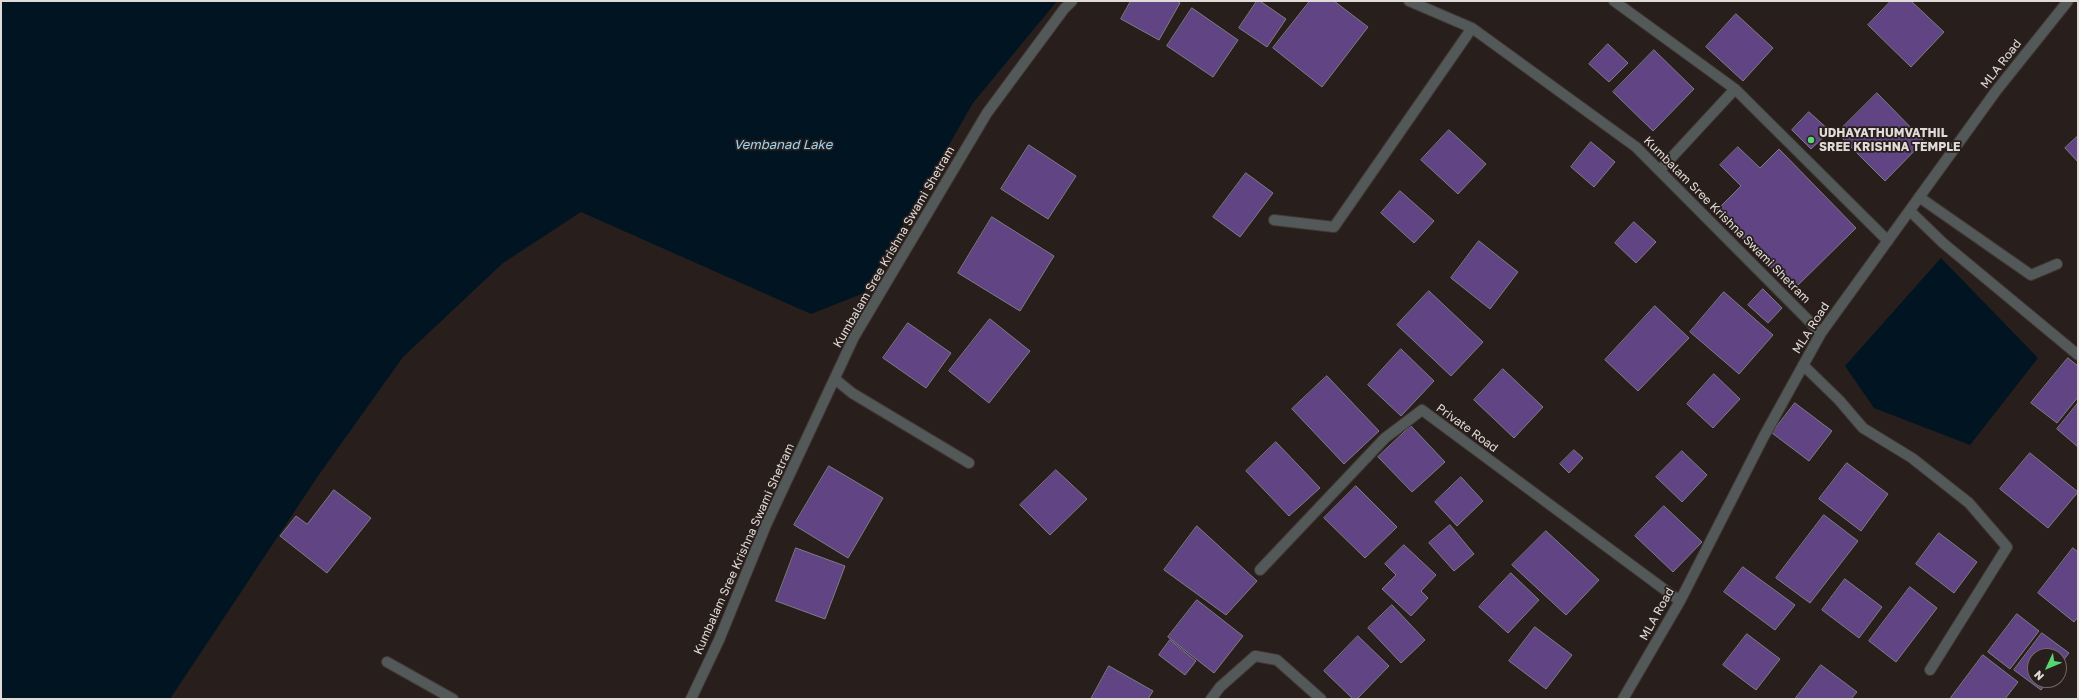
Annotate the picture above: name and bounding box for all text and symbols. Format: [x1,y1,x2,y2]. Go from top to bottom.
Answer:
street label: MLA Road [1977,37,2025,91]
place label: UDHAYATHUMVATHIL SREE KRISHNA TEMPLE [1819,126,1961,154]
street label: Kumbalam Sree Krishna Swami Shetram [1641,134,1813,306]
marker: UDHAYATHUMVATHIL SREE KRISHNA TEMPLE [1806,135,1816,145]
water label: Vembanad Lake [734,137,832,153]
street label: Kumbalam Sree Krishna Swami Shetram [830,144,958,350]
street label: MLA Road [1790,300,1832,356]
street label: Private Road [1433,401,1501,455]
street label: Kumbalam Sree Krishna Swami Shetram [691,441,797,657]
street label: MLA Road [1637,585,1677,643]
north arrow [2027,648,2067,688]
text: N [2031,668,2046,684]

